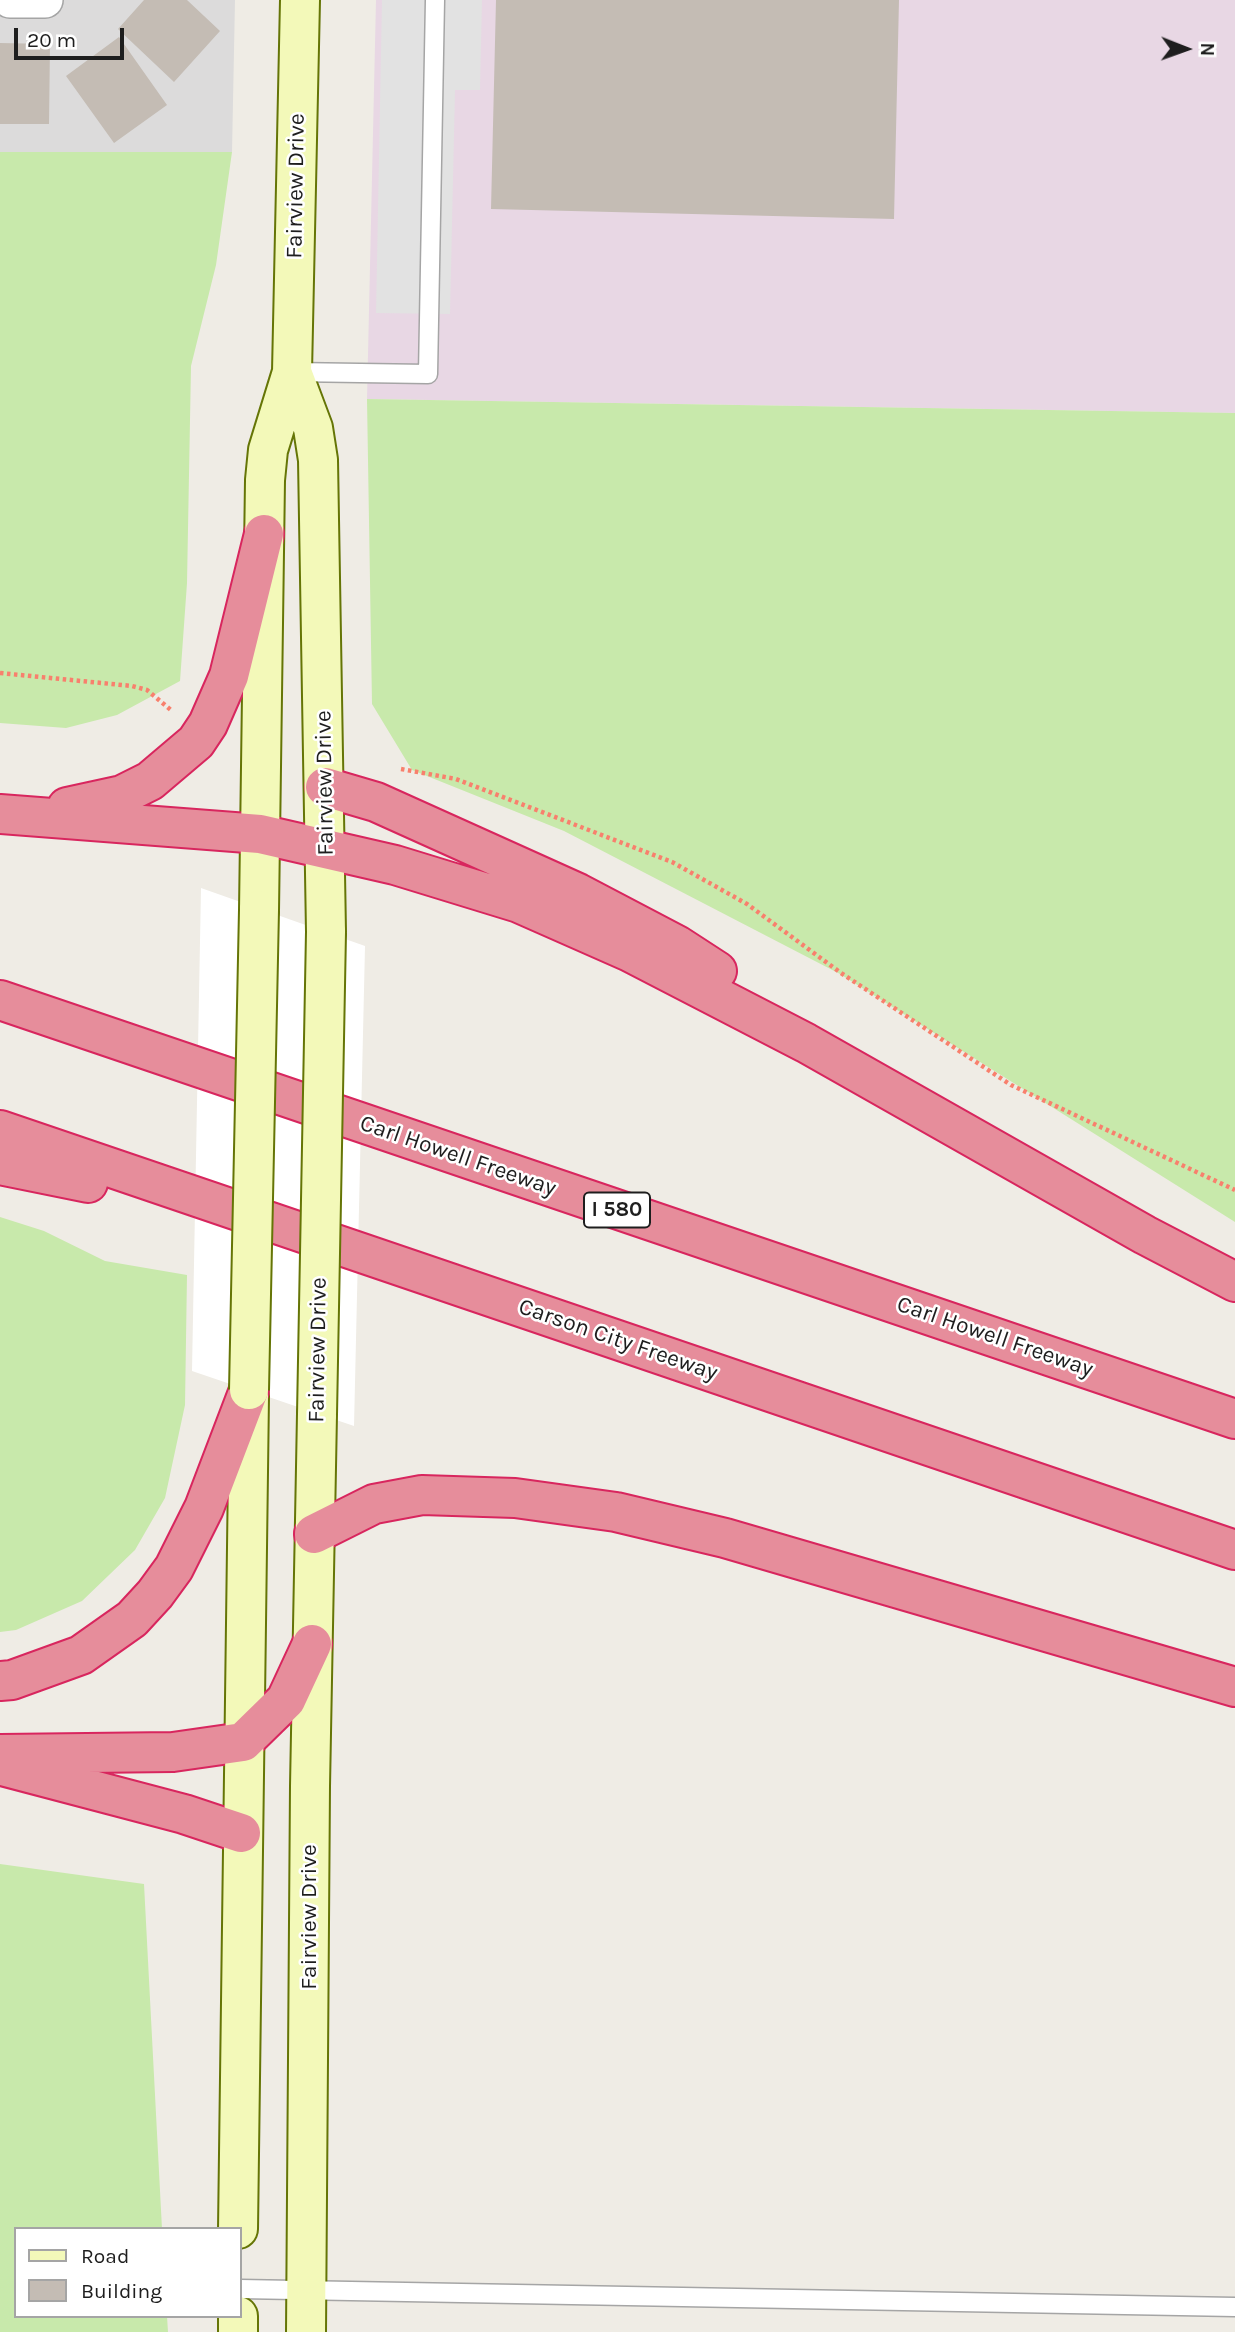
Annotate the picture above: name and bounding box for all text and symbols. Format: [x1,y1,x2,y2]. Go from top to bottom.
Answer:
scale bar [18,14,128,58]
north arrow [1151,14,1221,84]
text: 20 m [27,28,76,52]
text: N [1196,42,1218,56]
street label: Fairview Drive [281,113,311,259]
street label: Fairview Drive [310,710,340,856]
street label: Carl Howell Freeway [356,1109,560,1203]
road number: I 580 [584,1192,650,1228]
street label: Fairview Drive [303,1277,333,1423]
street label: Carl Howell Freeway [893,1290,1097,1384]
street label: Carson City Freeway [515,1293,721,1387]
street label: Fairview Drive [295,1844,323,1990]
legend [14,2227,242,2318]
text: Road [81,2244,129,2268]
text: Building [81,2279,162,2303]

